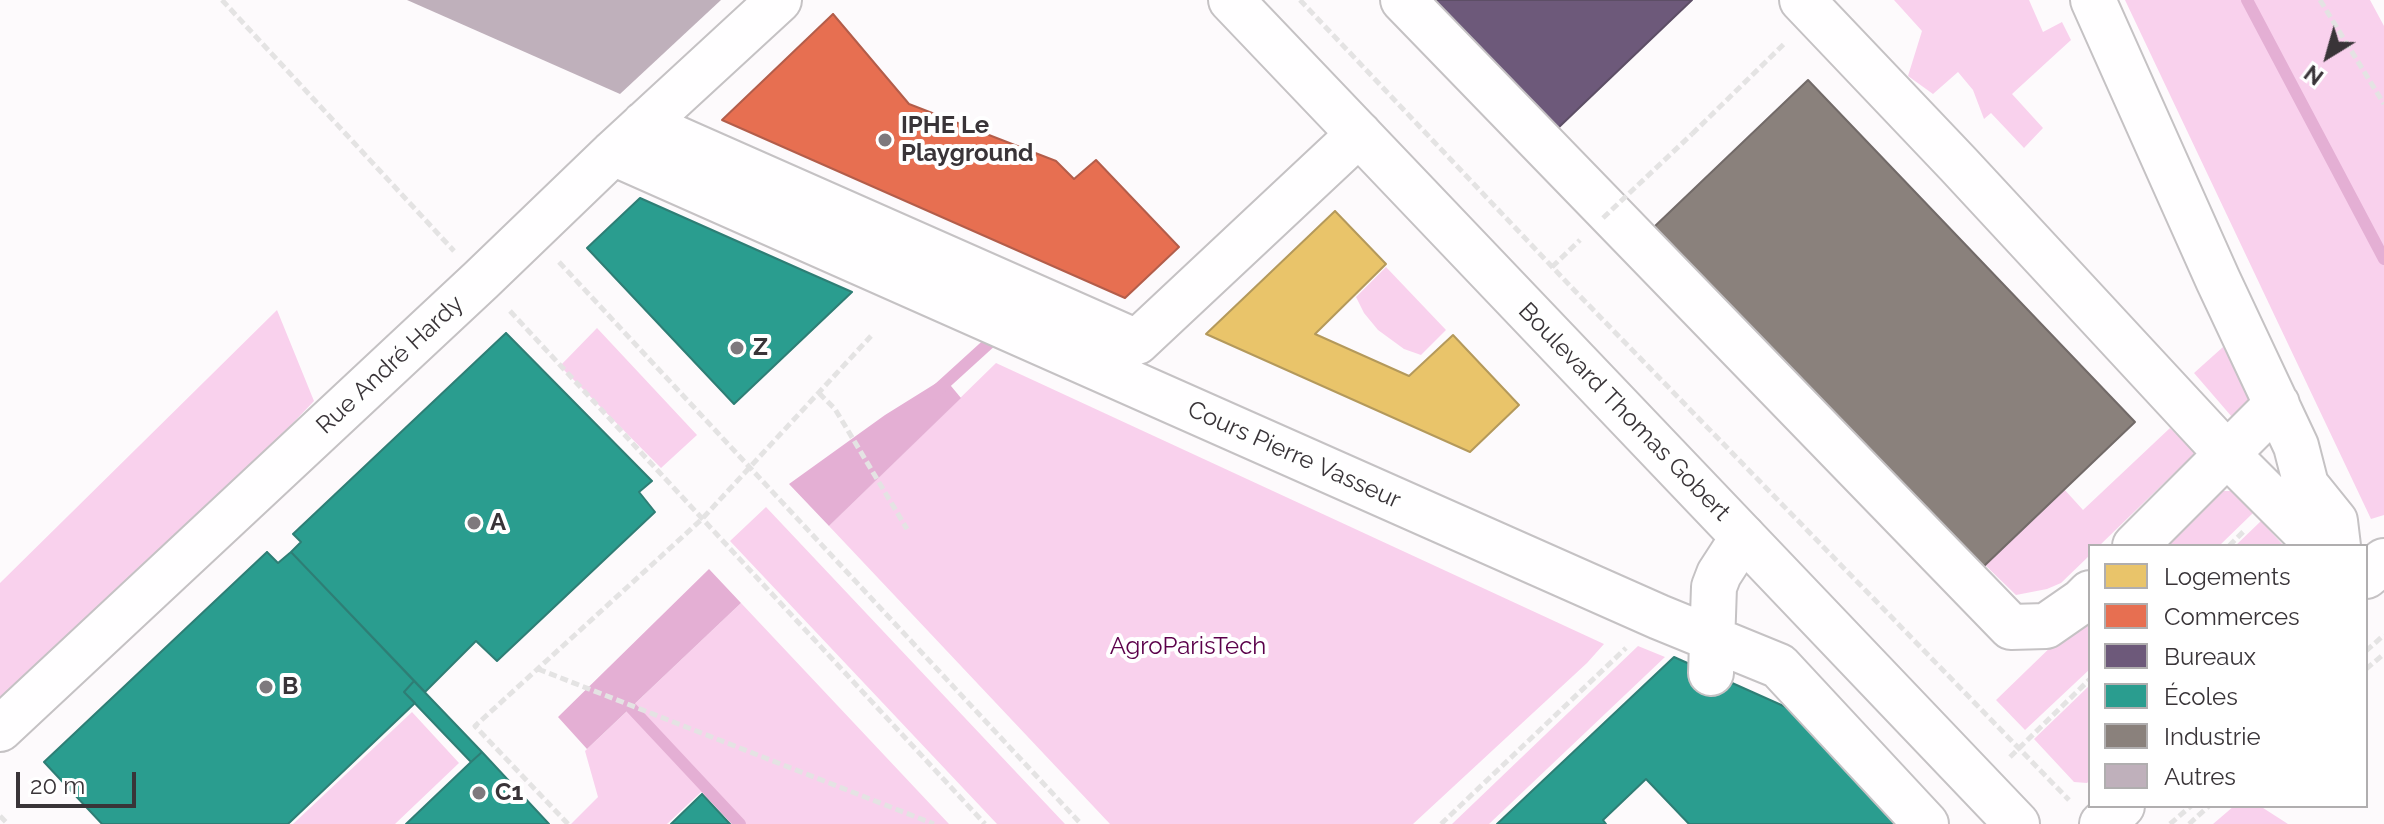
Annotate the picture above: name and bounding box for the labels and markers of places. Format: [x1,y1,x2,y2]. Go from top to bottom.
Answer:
place label: IPHE Le Playground [901,112,1033,168]
marker: IPHE Le Playground [876,131,894,149]
place label: Z [753,334,768,362]
marker: Z [728,339,746,357]
place label: A [490,509,506,537]
marker: A [465,514,483,532]
place label: B [282,673,298,701]
marker: B [257,678,275,696]
place label: C1 [495,779,523,807]
marker: C1 [470,784,488,802]

